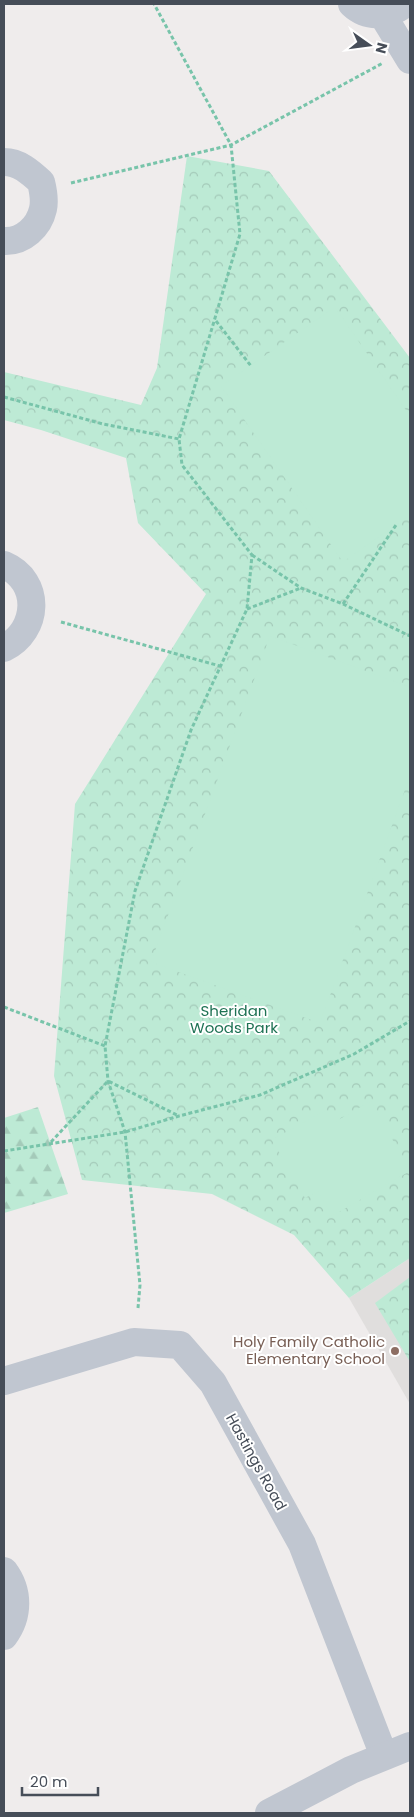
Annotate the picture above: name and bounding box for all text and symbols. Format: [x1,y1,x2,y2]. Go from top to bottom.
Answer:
north arrow [344,20,394,70]
text: N [371,41,393,56]
park label: Sheridan Woods Park [190,1000,278,1038]
place label: Holy Family Catholic Elementary School [233,1331,385,1369]
marker: Holy Family Catholic Elementary School [389,1345,401,1357]
street label: Hastings Road [221,1409,292,1514]
scale bar [22,1764,99,1796]
text: 20 m [30,1771,68,1792]

